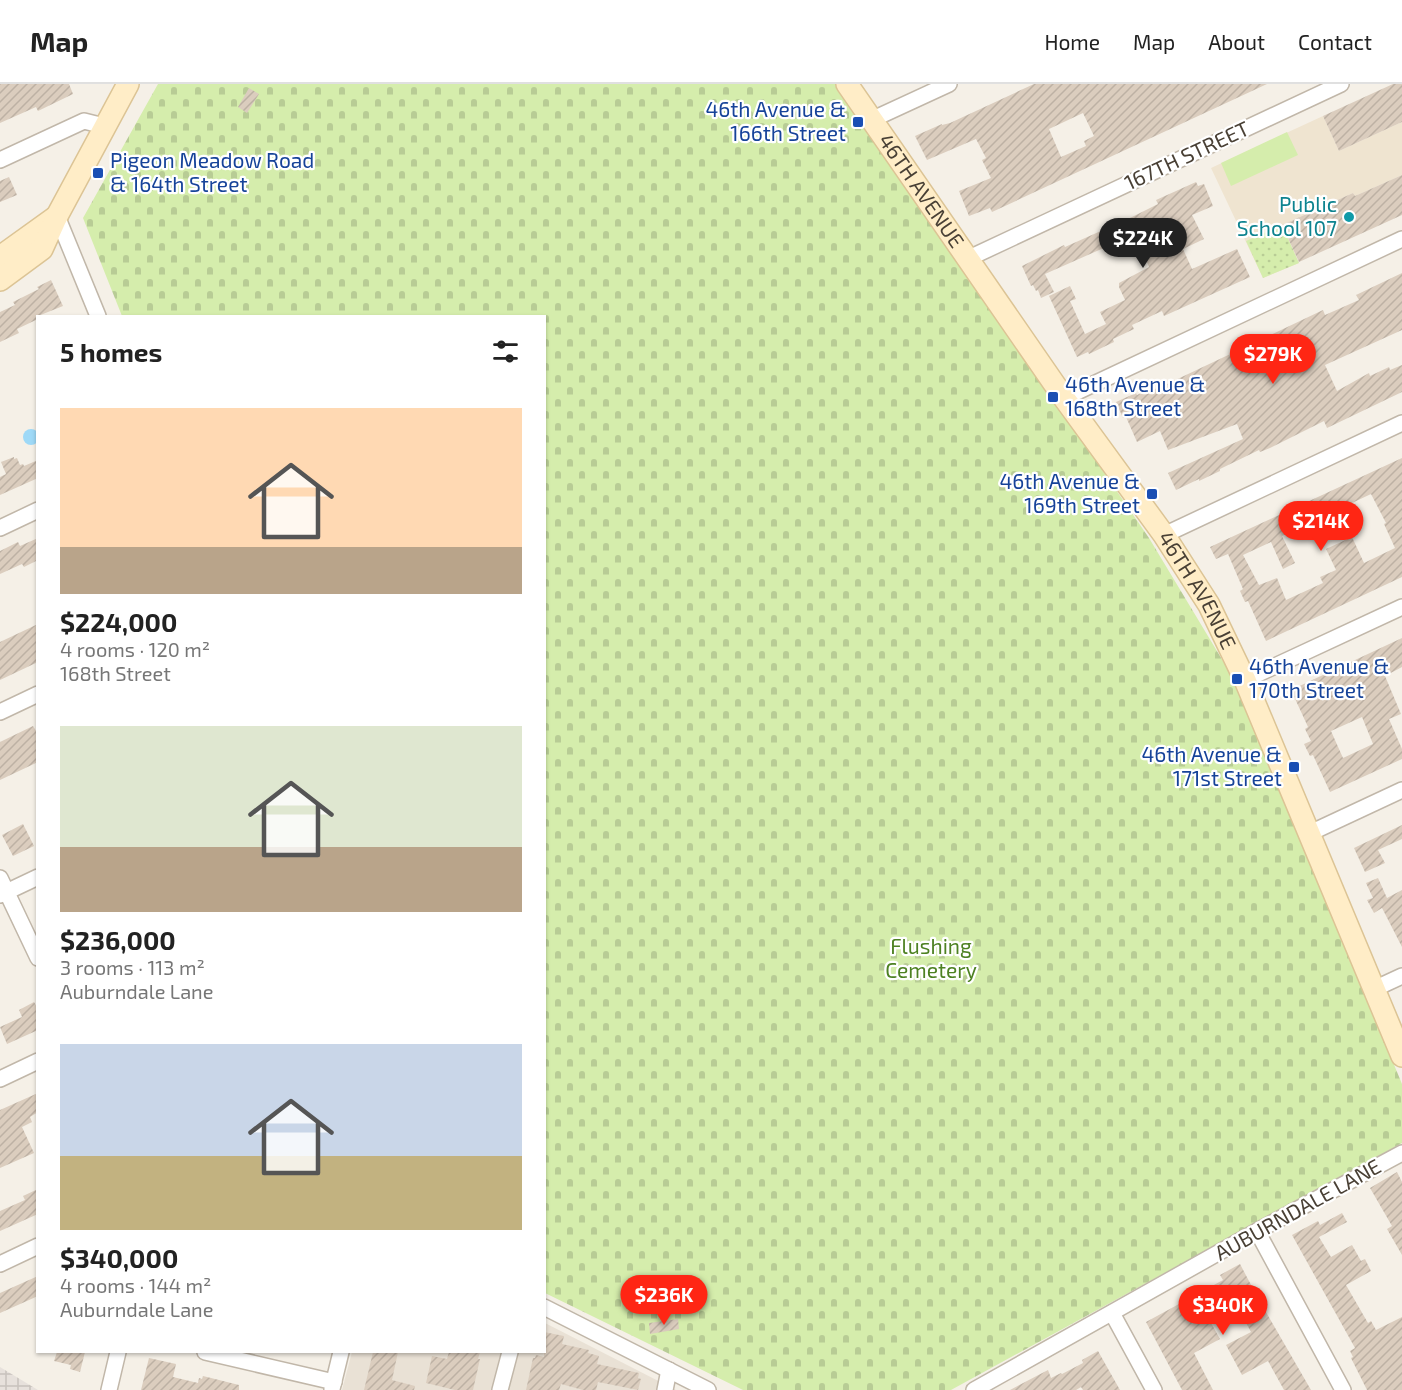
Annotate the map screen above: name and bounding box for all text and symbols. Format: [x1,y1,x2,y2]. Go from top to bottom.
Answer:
text: Map [30,24,88,58]
text: Home [1044,29,1100,54]
text: Map [1133,29,1175,54]
text: About [1208,29,1265,54]
text: Contact [1298,29,1372,54]
place label: 46th Avenue & 166th Street [705,96,846,145]
marker: 46th Avenue & 166th Street [851,115,865,129]
street label: 167TH STREET [1120,115,1253,194]
street label: 46TH AVENUE [874,128,970,252]
place label: Pigeon Meadow Road & 164th Street [110,147,314,196]
marker: Pigeon Meadow Road & 164th Street [91,166,105,180]
place label: Public School 107 [1237,191,1337,240]
marker: Public School 107 [1342,210,1356,224]
pin: $224K [1101,218,1185,269]
text: $224K [1113,225,1173,249]
pin: $279K [1231,334,1315,385]
icon: filters [489,335,522,368]
text: 5 homes [60,336,162,367]
text: $279K [1244,341,1302,365]
place label: 46th Avenue & 168th Street [1065,371,1206,420]
marker: 46th Avenue & 168th Street [1046,390,1060,404]
icon: home [237,447,345,555]
place label: 46th Avenue & 169th Street [999,468,1140,517]
marker: 46th Avenue & 169th Street [1145,487,1159,501]
pin: $214K [1279,501,1363,552]
text: $214K [1292,508,1350,532]
street label: 46TH AVENUE [1154,526,1242,653]
text: $224,000 [60,606,177,637]
text: 4 rooms · 120 m² [60,637,210,661]
place label: 46th Avenue & 170th Street [1249,653,1390,702]
text: 168th Street [60,661,171,685]
marker: 46th Avenue & 170th Street [1230,672,1244,686]
place label: 46th Avenue & 171st Street [1141,741,1282,790]
marker: 46th Avenue & 171st Street [1287,760,1301,774]
icon: home [237,765,345,873]
text: $236,000 [60,924,176,955]
park label: Flushing Cemetery [885,933,977,982]
text: 3 rooms · 113 m² [60,955,205,979]
text: Auburndale Lane [60,979,213,1003]
icon: home [237,1083,345,1191]
street label: AUBURNDALE LANE [1210,1153,1385,1265]
text: $340,000 [60,1242,178,1273]
text: 4 rooms · 144 m² [60,1273,211,1297]
pin: $236K [622,1275,706,1326]
text: $236K [634,1282,694,1306]
pin: $340K [1181,1285,1265,1336]
text: $340K [1193,1292,1253,1316]
text: Auburndale Lane [60,1297,213,1321]

